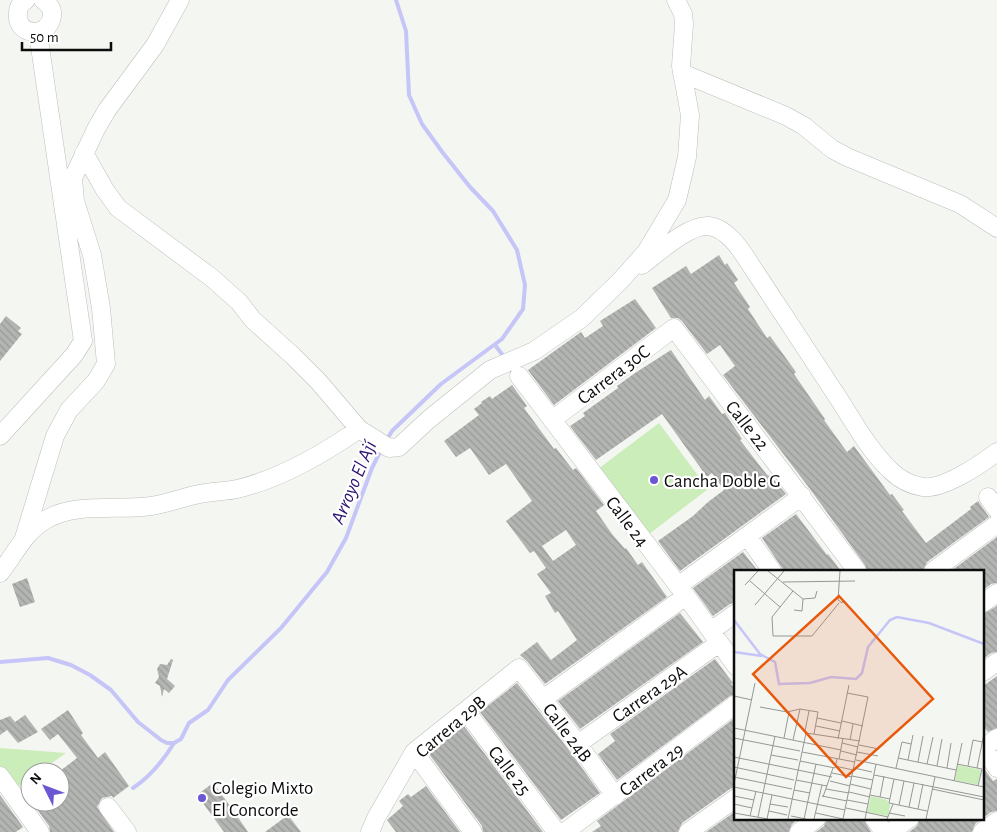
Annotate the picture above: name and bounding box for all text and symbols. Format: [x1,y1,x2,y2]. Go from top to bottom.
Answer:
scale bar [22,20,111,52]
text: 50 m [30,30,59,45]
street label: Carrera 30C [574,342,654,408]
street label: Calle 22 [722,398,772,455]
water label: Arroyo El Ají [327,436,381,528]
place label: Cancha Doble G [664,472,781,491]
marker: Cancha Doble G [648,474,660,486]
street label: Calle 24 [602,493,652,551]
inset map [734,570,984,820]
street label: Carrera 29A [609,662,691,727]
street label: Carrera 29B [412,693,490,762]
street label: Calle 24B [539,700,595,766]
street label: Carrera 29 [616,740,688,800]
street label: Calle 25 [484,743,533,799]
north arrow [20,762,70,812]
text: N [28,771,45,787]
place label: Colegio Mixto El Concorde [212,779,313,820]
marker: Colegio Mixto El Concorde [196,792,208,804]

